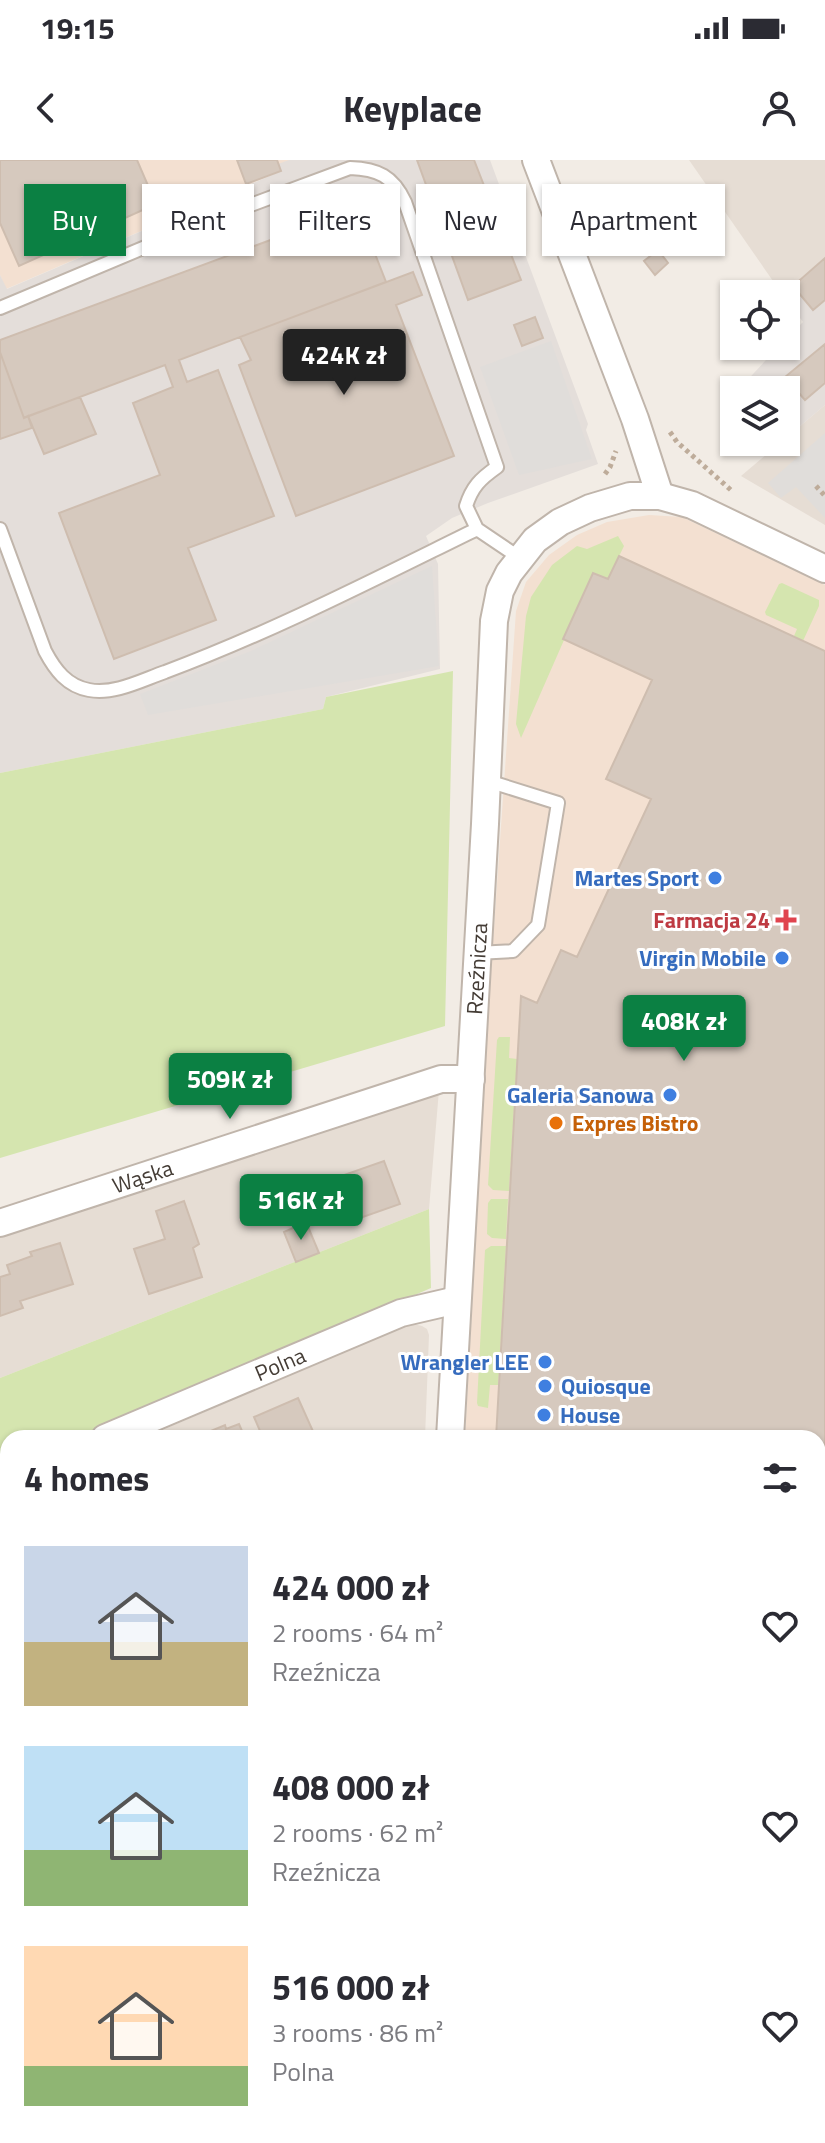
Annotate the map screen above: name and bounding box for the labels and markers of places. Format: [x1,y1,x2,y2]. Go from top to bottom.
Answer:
pin: 424K zł [270,329,418,397]
place label: Martes Sport [574,861,699,895]
marker: Martes Sport [706,869,724,887]
place label: Farmacja 24 [653,903,770,937]
marker: Farmacja 24 [777,911,795,929]
place label: Virgin Mobile [639,941,766,975]
marker: Virgin Mobile [773,949,791,967]
pin: 408K zł [610,995,758,1063]
pin: 509K zł [156,1053,304,1121]
place label: Galeria Sanowa [507,1078,654,1112]
marker: Galeria Sanowa [661,1086,679,1104]
place label: Expres Bistro [572,1106,699,1140]
marker: Expres Bistro [547,1114,565,1132]
pin: 516K zł [227,1174,375,1242]
place label: Wrangler LEE [401,1345,529,1379]
marker: Wrangler LEE [536,1353,554,1371]
place label: Quiosque [561,1369,651,1403]
marker: Quiosque [536,1377,554,1395]
place label: House [560,1398,620,1432]
marker: House [535,1406,553,1424]

